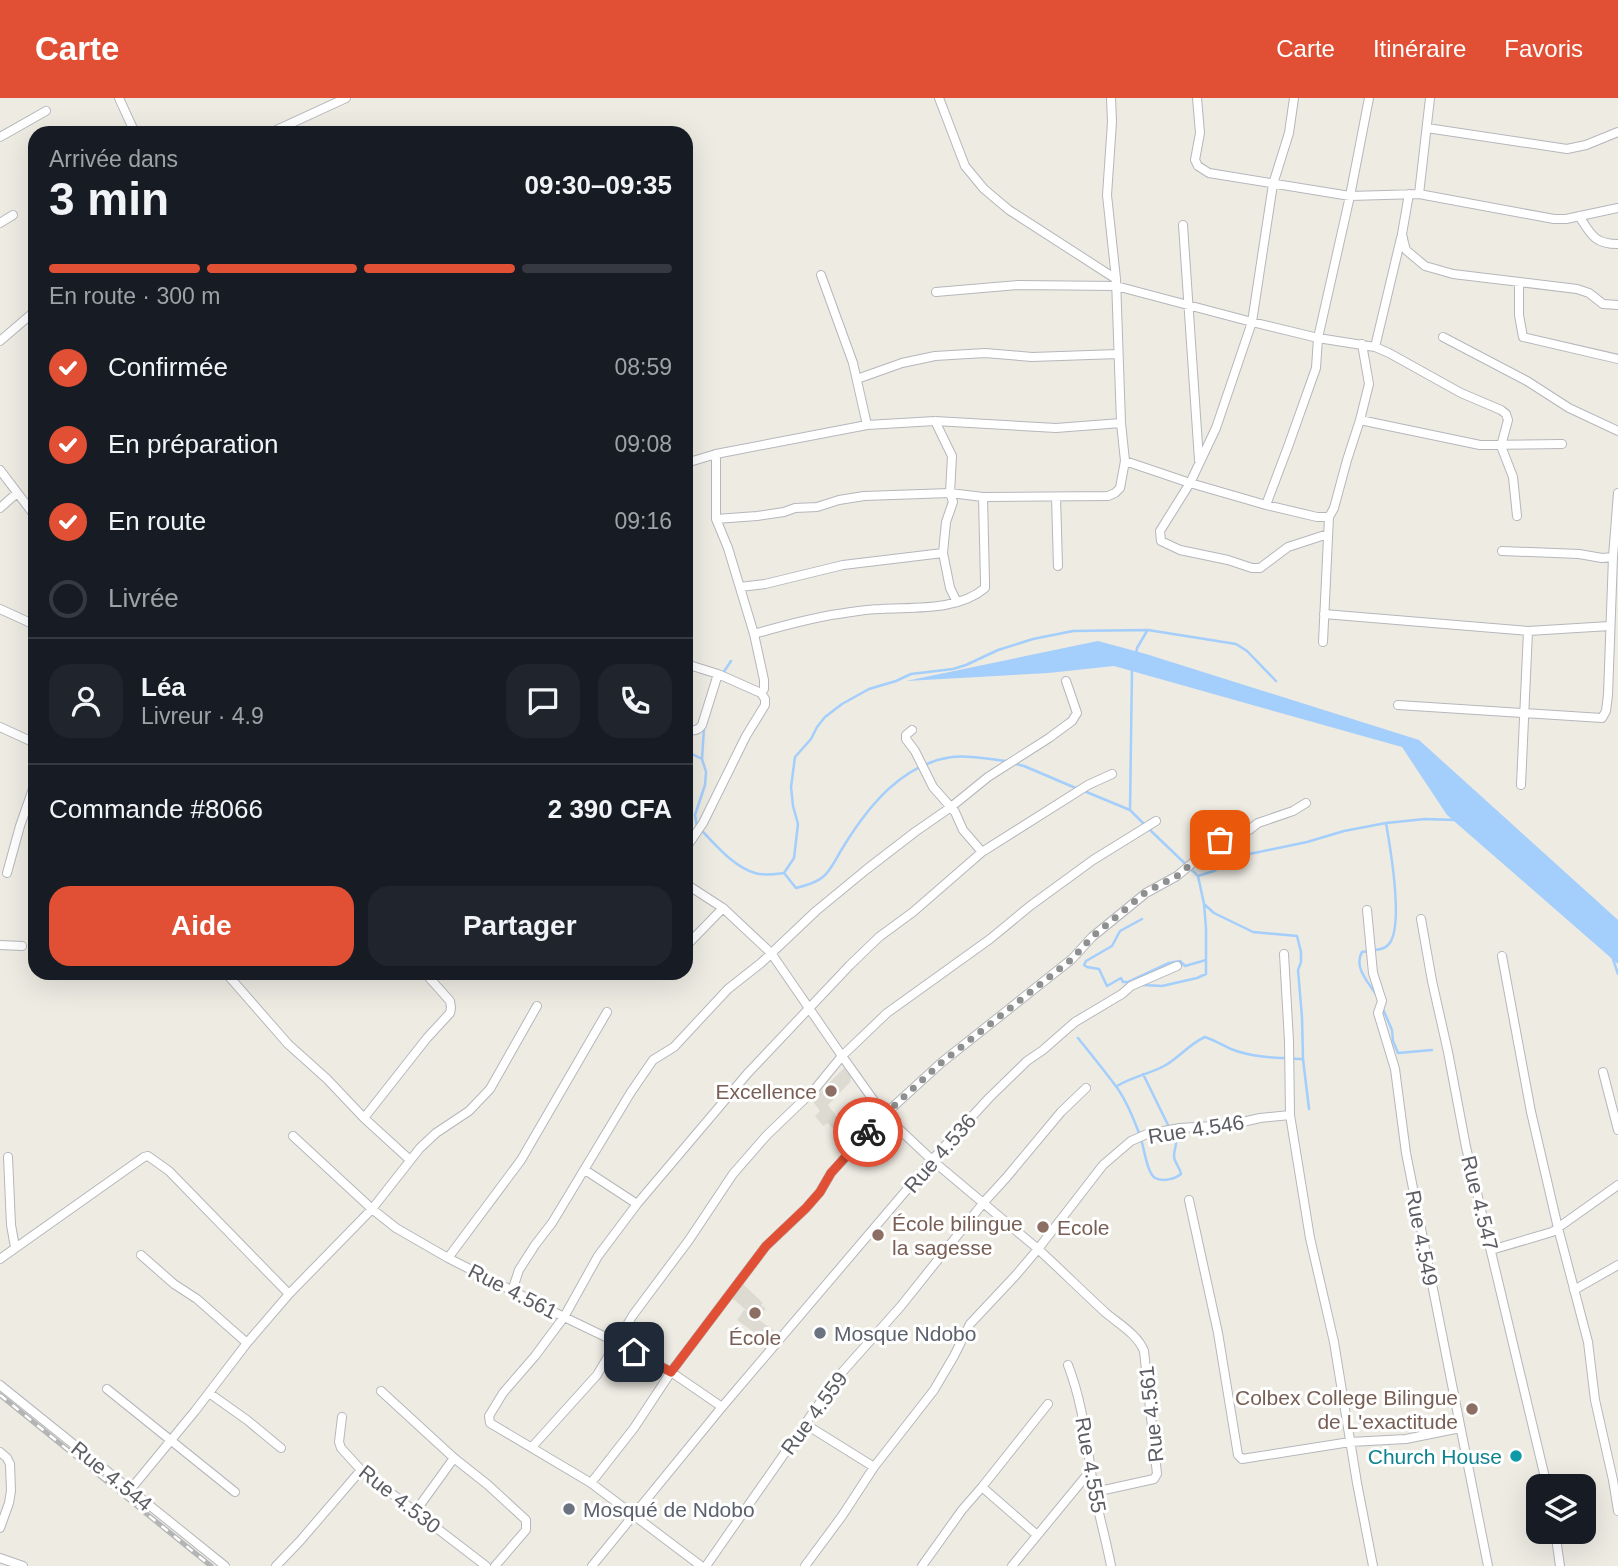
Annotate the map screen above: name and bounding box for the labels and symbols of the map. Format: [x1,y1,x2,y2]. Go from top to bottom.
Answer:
pin [1190,810,1250,870]
place label: Excellence [715,1080,817,1103]
marker: Excellence [823,1083,839,1099]
courier [833,1097,903,1167]
street label: Rue 4.536 [900,1109,980,1197]
street label: Rue 4.546 [1146,1110,1246,1148]
street label: Rue 4.547 [1457,1153,1503,1253]
street label: Rue 4.549 [1401,1188,1443,1288]
place label: École bilingue la sagesse [892,1212,1023,1259]
place label: Ecole [1057,1216,1110,1239]
marker: Ecole [1035,1219,1051,1235]
marker: École bilingue la sagesse [870,1227,886,1243]
street label: Rue 4.561 [465,1259,561,1323]
marker: École [747,1305,763,1321]
pin [604,1322,664,1382]
place label: Mosque Ndobo [834,1322,976,1345]
marker: Mosque Ndobo [812,1325,828,1341]
place label: École [729,1326,781,1349]
street label: Rue 4.561 [1134,1365,1168,1463]
street label: Rue 4.559 [776,1367,852,1459]
place label: Colbex College Bilingue de L'exactitude [1235,1386,1458,1433]
marker: Colbex College Bilingue de L'exactitude [1464,1401,1480,1417]
street label: Rue 4.555 [1071,1415,1111,1515]
street label: Rue 4.544 [67,1437,157,1516]
place label: Church House [1368,1445,1502,1468]
marker: Church House [1508,1448,1524,1464]
street label: Rue 4.530 [355,1460,445,1538]
place label: Mosqué de Ndobo [583,1498,755,1521]
marker: Mosqué de Ndobo [561,1501,577,1517]

